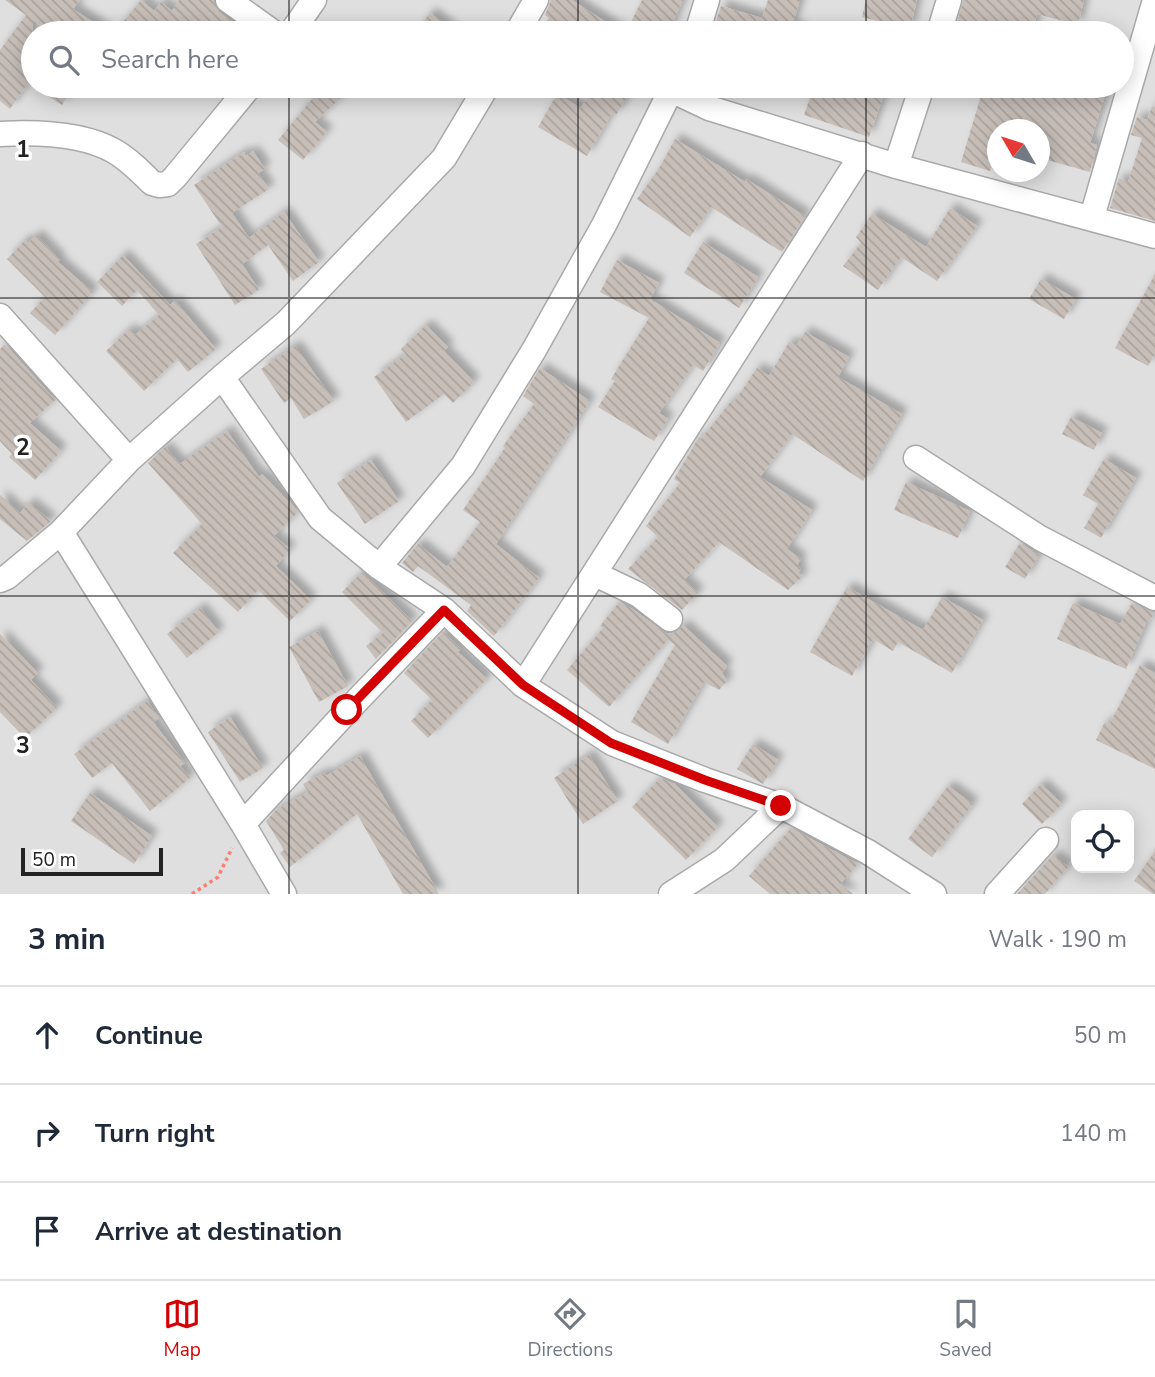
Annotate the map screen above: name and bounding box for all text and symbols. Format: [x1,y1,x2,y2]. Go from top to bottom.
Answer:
search box [21,21,1134,98]
icon: search [45,41,83,79]
text: Search here [101,42,239,77]
north arrow [987,119,1050,182]
text: 1 [16,134,30,165]
text: 2 [16,432,30,463]
route start [331,694,362,725]
text: 3 [16,730,30,761]
route end [765,790,796,821]
map controls [1071,810,1134,873]
button: locate [1071,810,1134,873]
scale bar [21,845,163,877]
text: 50 m [32,847,76,873]
text: 3 min [28,919,106,960]
text: Walk · 190 m [988,924,1127,955]
icon: ahead [28,1016,66,1054]
text: Continue [95,1018,203,1053]
text: 50 m [1074,1020,1127,1051]
icon: right [28,1114,66,1152]
text: Turn right [95,1116,214,1151]
text: 140 m [1060,1118,1127,1149]
icon: arrive [28,1212,66,1250]
text: Arrive at destination [95,1214,342,1249]
tab: Map [163,1295,201,1363]
tab: Directions [527,1295,613,1363]
tab: Saved [939,1295,992,1363]

